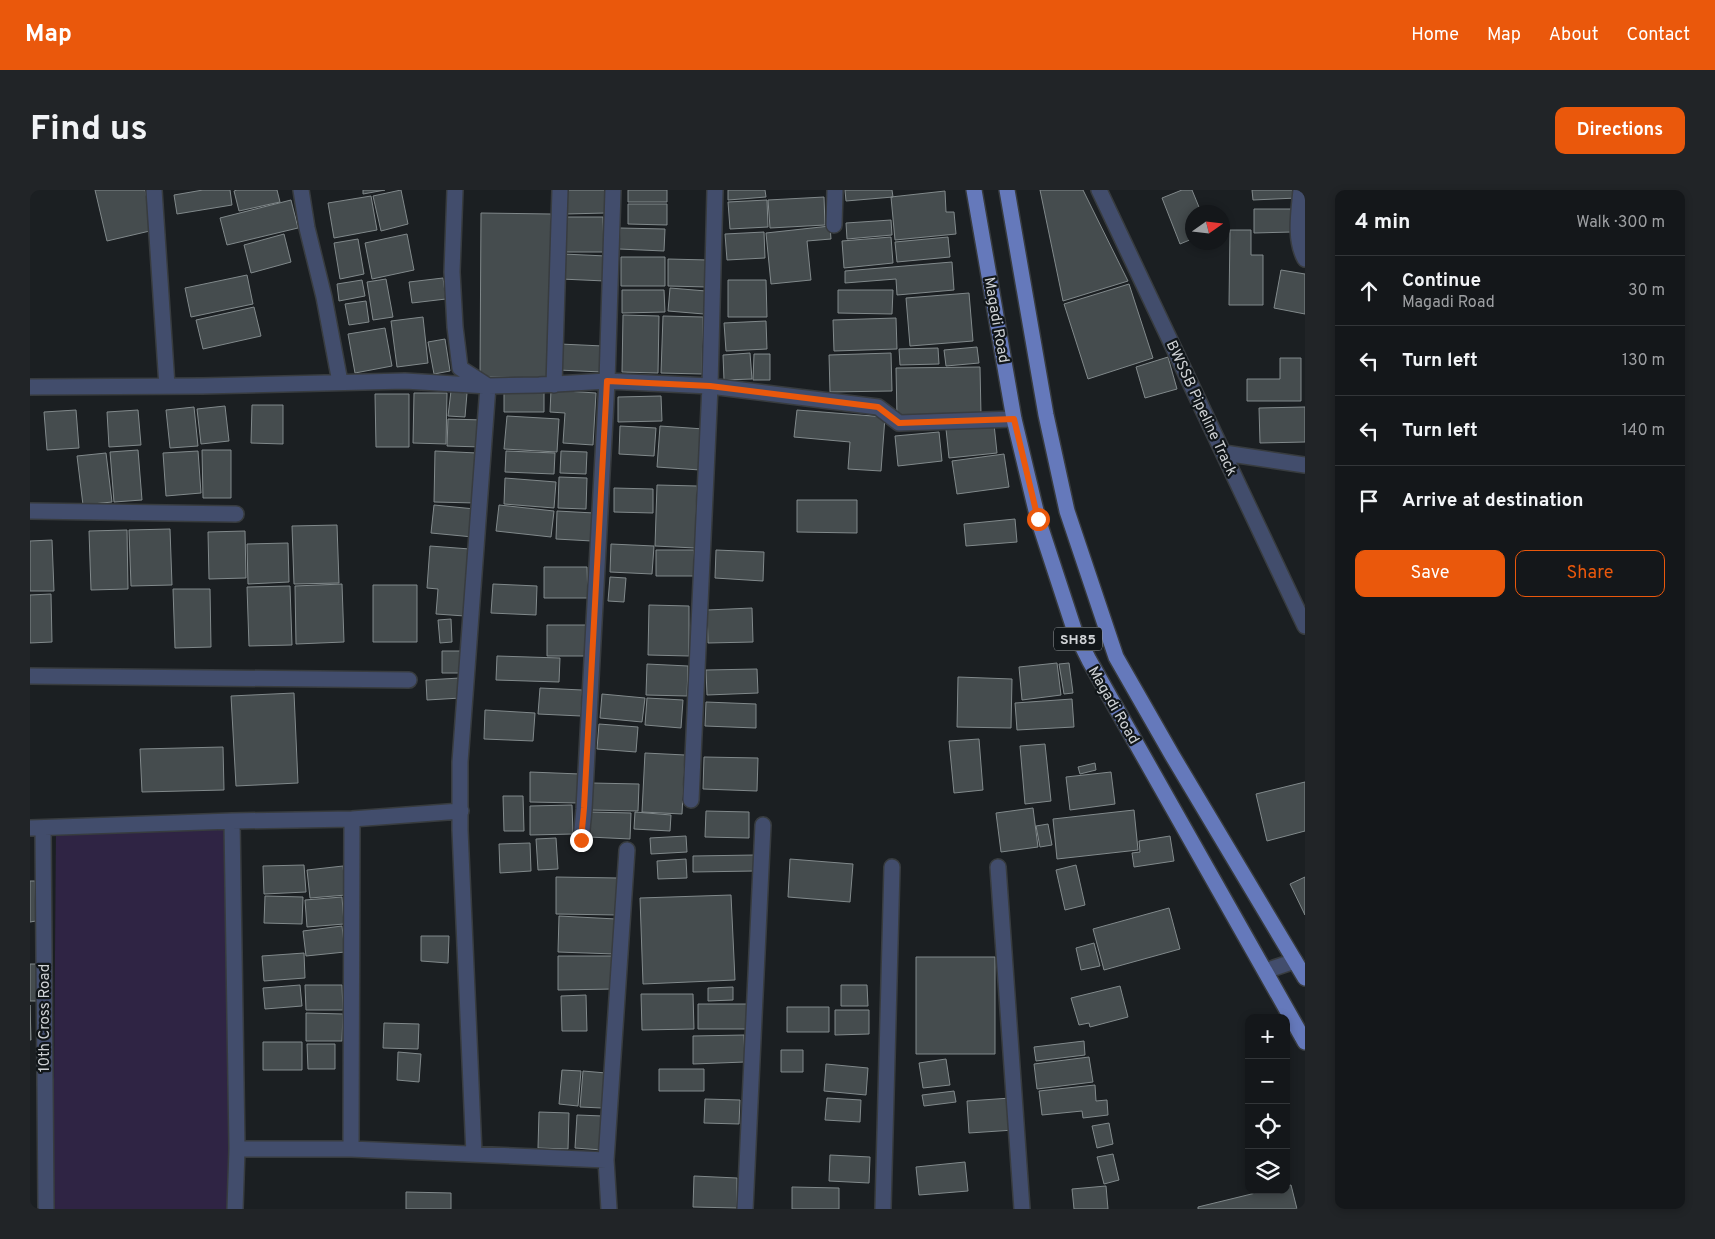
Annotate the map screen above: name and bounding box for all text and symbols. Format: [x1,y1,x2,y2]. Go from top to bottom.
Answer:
text: Map [25,20,72,50]
text: Home [1411,24,1459,47]
text: Map [1487,24,1521,47]
text: About [1549,24,1598,47]
text: Contact [1626,24,1690,47]
button: Directions [1555,107,1685,154]
text: Find us [30,108,148,152]
north arrow [1185,205,1230,250]
text: 4 min [1355,209,1411,236]
text: Walk · 300 m [1576,213,1665,233]
text: Continue [1402,269,1481,293]
street label: Magadi Road [979,276,1012,365]
icon: ahead [1355,277,1383,305]
text: 30 m [1628,281,1665,301]
text: Magadi Road [1402,293,1495,313]
street label: BWSSB Pipeline Track [1161,338,1240,479]
icon: left [1355,347,1383,375]
text: Turn left [1402,349,1478,373]
text: 130 m [1622,351,1665,371]
icon: left [1355,417,1383,445]
text: Turn left [1402,419,1478,443]
text: 140 m [1622,421,1665,441]
icon: arrive [1355,487,1383,515]
text: Arrive at destination [1402,489,1583,513]
route start [1027,508,1050,531]
button: Save [1355,550,1505,597]
button: Share [1515,550,1665,597]
road number: SH85 [1054,628,1102,650]
street label: Magadi Road [1083,663,1143,748]
route end [570,829,593,852]
street label: 10th Cross Road [36,964,55,1072]
map controls [1245,1014,1290,1194]
button: + [1245,1014,1290,1059]
button: − [1245,1059,1290,1104]
button: locate [1245,1104,1290,1149]
button: layers [1245,1149,1290,1194]

